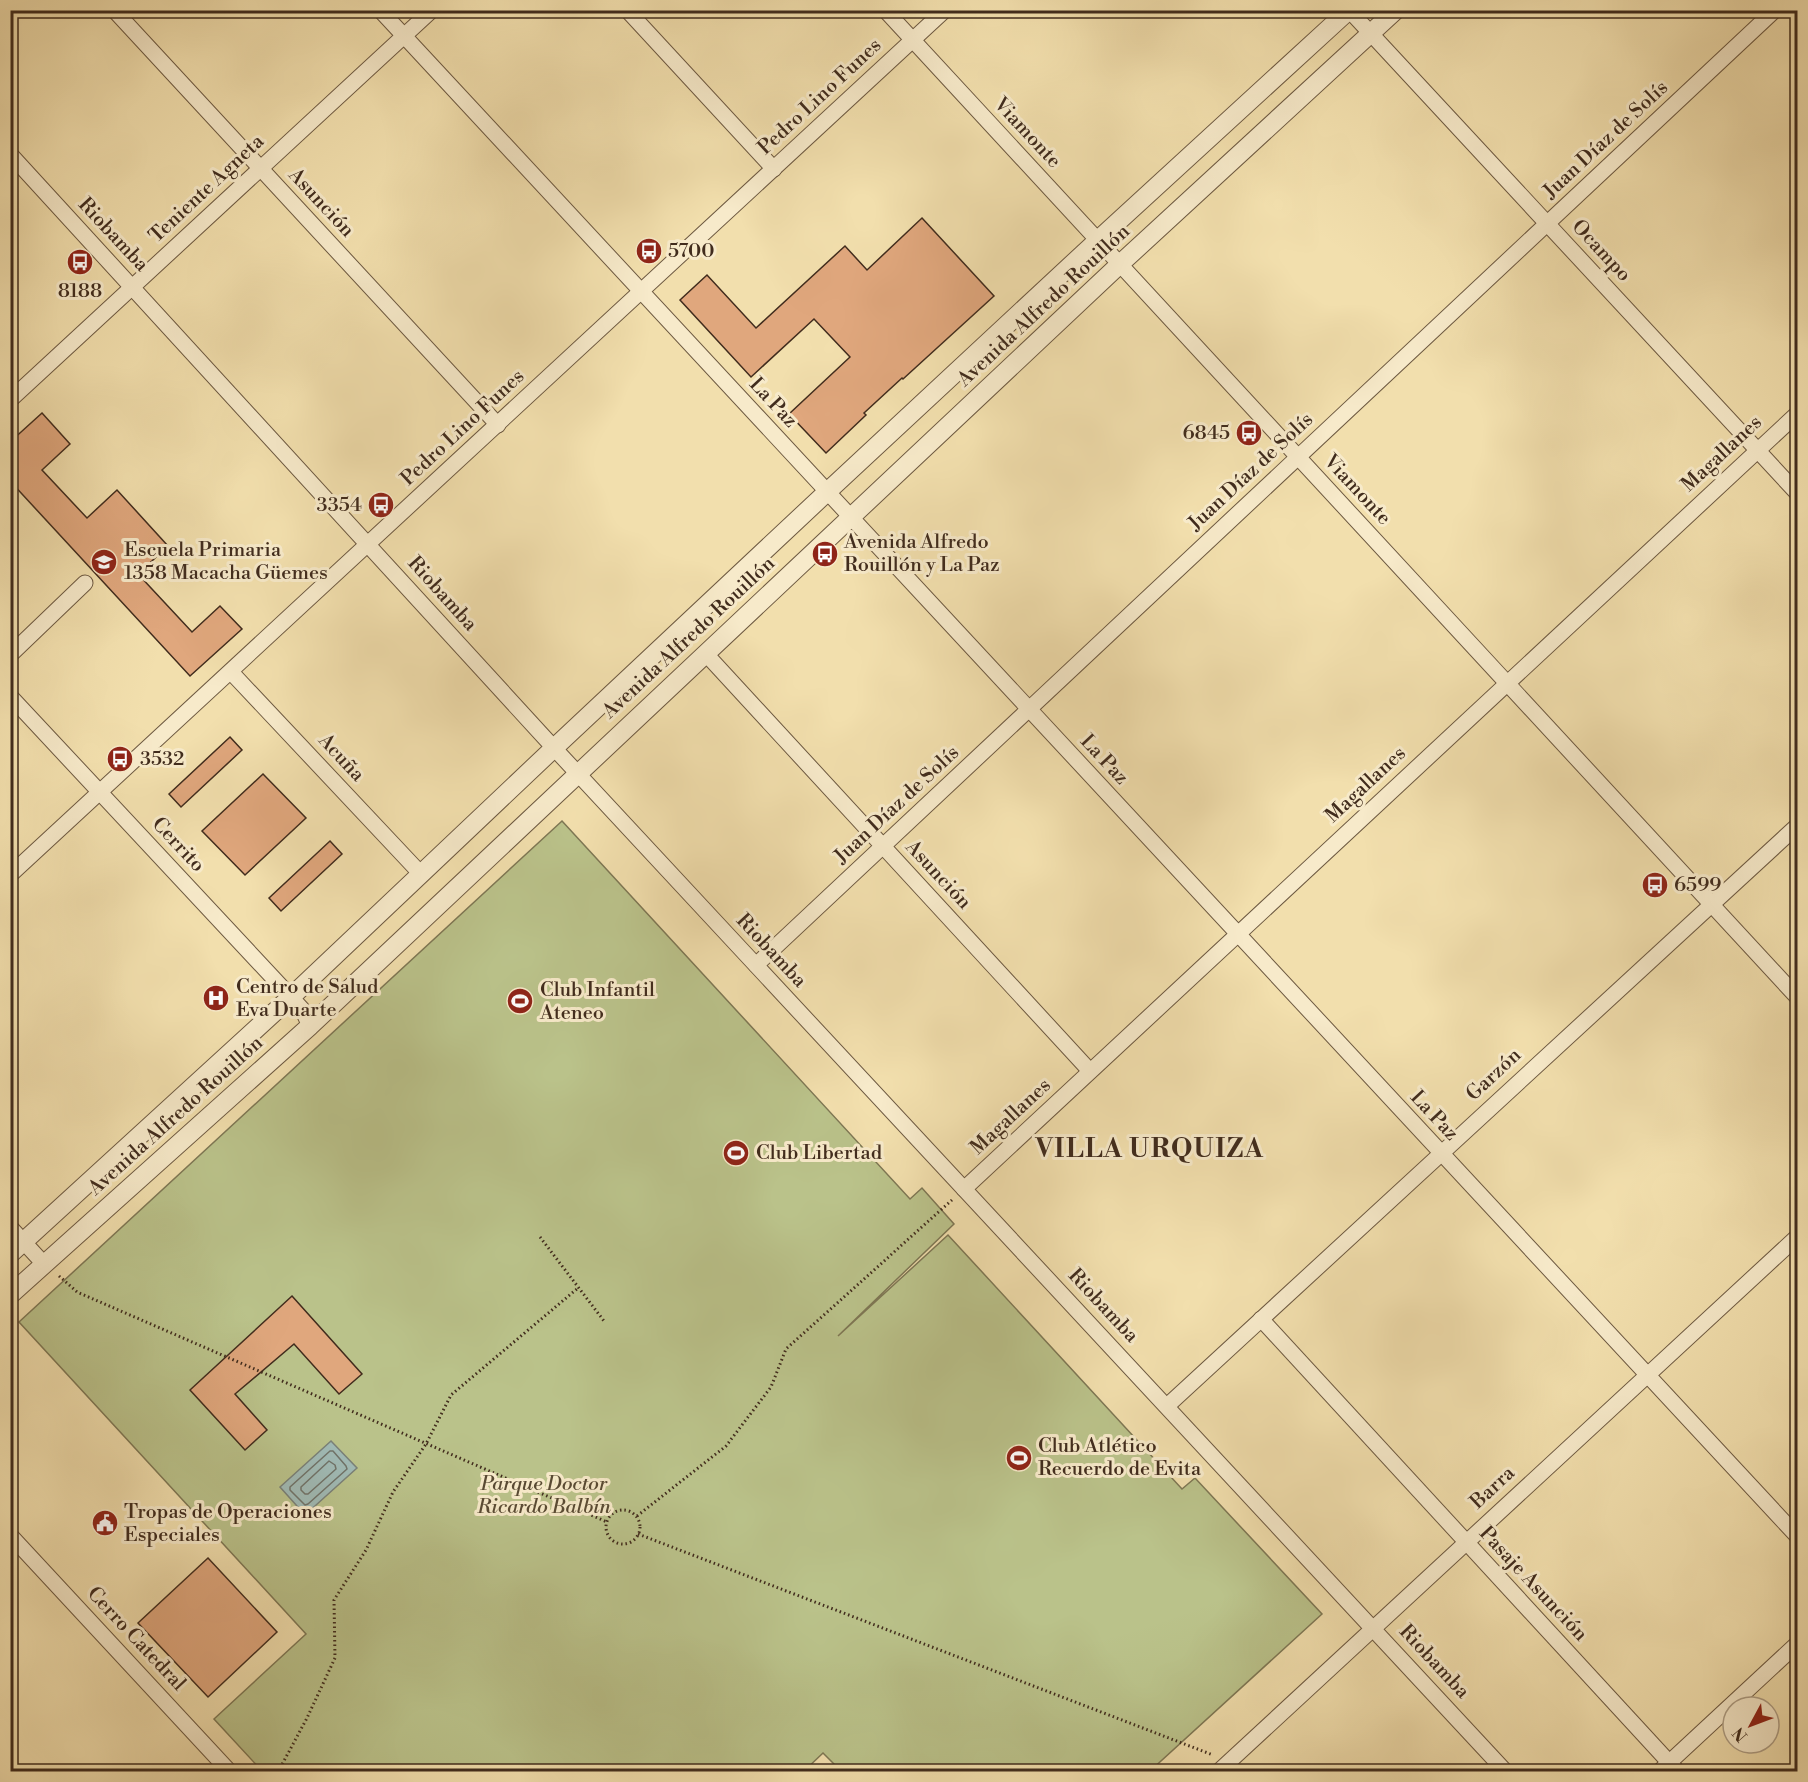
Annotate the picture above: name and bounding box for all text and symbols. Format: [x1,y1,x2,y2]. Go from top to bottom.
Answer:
street label: Pedro Lino Funes [753,33,887,161]
street label: Juan Díaz de Solís [1538,76,1674,205]
street label: Viamonte [987,92,1066,174]
street label: Teniente Agneta [144,129,270,249]
street label: Asunción [282,162,359,243]
street label: Riobamba [72,193,154,278]
street label: Ocampo [1566,215,1636,287]
street label: Avenida Alfredo Rouillón [952,220,1135,393]
bus stop icon: 5700 [634,236,664,266]
place label: 5700 [668,239,714,264]
bus stop icon: 8188 [65,247,95,277]
place label: 8188 [58,279,102,304]
street label: Pedro Lino Funes [396,364,530,492]
street label: La Paz [743,373,803,433]
street label: Juan Díaz de Solís [1183,408,1319,537]
street label: Magallanes [1677,410,1767,498]
bus stop icon: 6845 [1234,418,1264,448]
place label: 6845 [1182,421,1230,446]
street label: Viamonte [1317,449,1396,531]
bus stop icon: 3354 [366,490,396,520]
place label: 3354 [317,493,362,518]
place label: Avenida Alfredo Rouillón y La Paz [843,530,1000,578]
place label: Escuela Primaria 1358 Macacha Güemes [124,538,328,586]
bus stop icon: Avenida Alfredo Rouillón y La Paz [810,539,840,569]
school or university icon: Escuela Primaria 1358 Macacha Güemes [89,547,119,577]
street label: Riobamba [402,551,483,637]
street label: Avenida Alfredo Rouillón [597,552,780,725]
street label: Acuña [312,728,370,788]
street label: La Paz [1074,730,1134,790]
street label: Juan Díaz de Solís [829,741,965,870]
street label: Magallanes [1321,741,1411,829]
bus stop icon: 3532 [105,744,135,774]
place label: 3532 [140,747,185,772]
street label: Cerrito [146,812,210,878]
street label: Asunción [899,834,976,915]
bus stop icon: 6599 [1640,870,1670,900]
place label: 6599 [1674,873,1721,898]
street label: Riobamba [730,909,812,994]
place label: Centro de Salud Eva Duarte [236,975,379,1023]
place label: Club Infantil Ateneo [539,978,655,1026]
hospital icon: Centro de Salud Eva Duarte [201,983,231,1013]
sports icon: Club Infantil Ateneo [505,986,535,1016]
street label: Avenida Alfredo Rouillón [83,1031,269,1202]
street label: Garzón [1461,1043,1527,1107]
street label: Magallanes [966,1073,1056,1161]
street label: La Paz [1404,1086,1464,1146]
district label: VILLA URQUIZA [1035,1133,1264,1165]
sports icon: Club Libertad [721,1138,751,1168]
place label: Club Libertad [756,1141,883,1166]
street label: Riobamba [1062,1264,1144,1349]
place label: Club Atlético Recuerdo de Evita [1038,1434,1202,1482]
sports icon: Club Atlético Recuerdo de Evita [1004,1443,1034,1473]
street label: Barra [1465,1461,1521,1516]
park label: Parque Doctor Ricardo Balbín [476,1472,611,1520]
place label: Tropas de Operaciones Especiales [124,1500,332,1548]
public building icon: Tropas de Operaciones Especiales [90,1508,120,1538]
street label: Pasaje Asunción [1473,1521,1593,1647]
street label: Cerro Catedral [81,1582,191,1696]
street label: Riobamba [1393,1620,1475,1705]
north arrow [1721,1695,1781,1755]
text: N [1729,1723,1752,1746]

